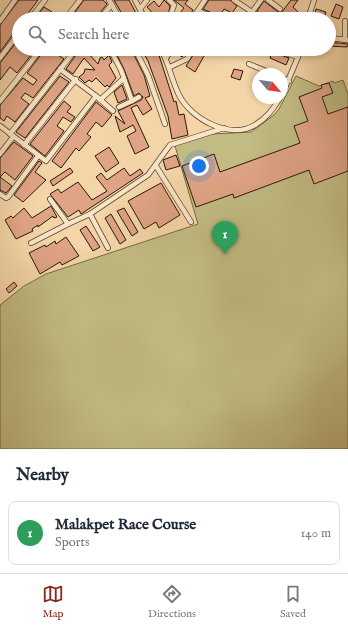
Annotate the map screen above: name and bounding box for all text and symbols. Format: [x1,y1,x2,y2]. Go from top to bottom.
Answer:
search box [12,12,336,56]
icon: search [26,23,48,45]
text: Search here [58,25,129,44]
north arrow [252,68,288,104]
your location [189,156,209,176]
pin: 1 [212,221,238,254]
text: Nearby [16,465,69,486]
text: Malakpet Race Course [55,515,196,534]
text: 1 [28,525,32,542]
text: 140 m [301,525,331,542]
text: Sports [55,534,90,551]
tab: Map [42,583,64,621]
tab: Directions [148,583,196,621]
tab: Saved [280,583,306,621]

